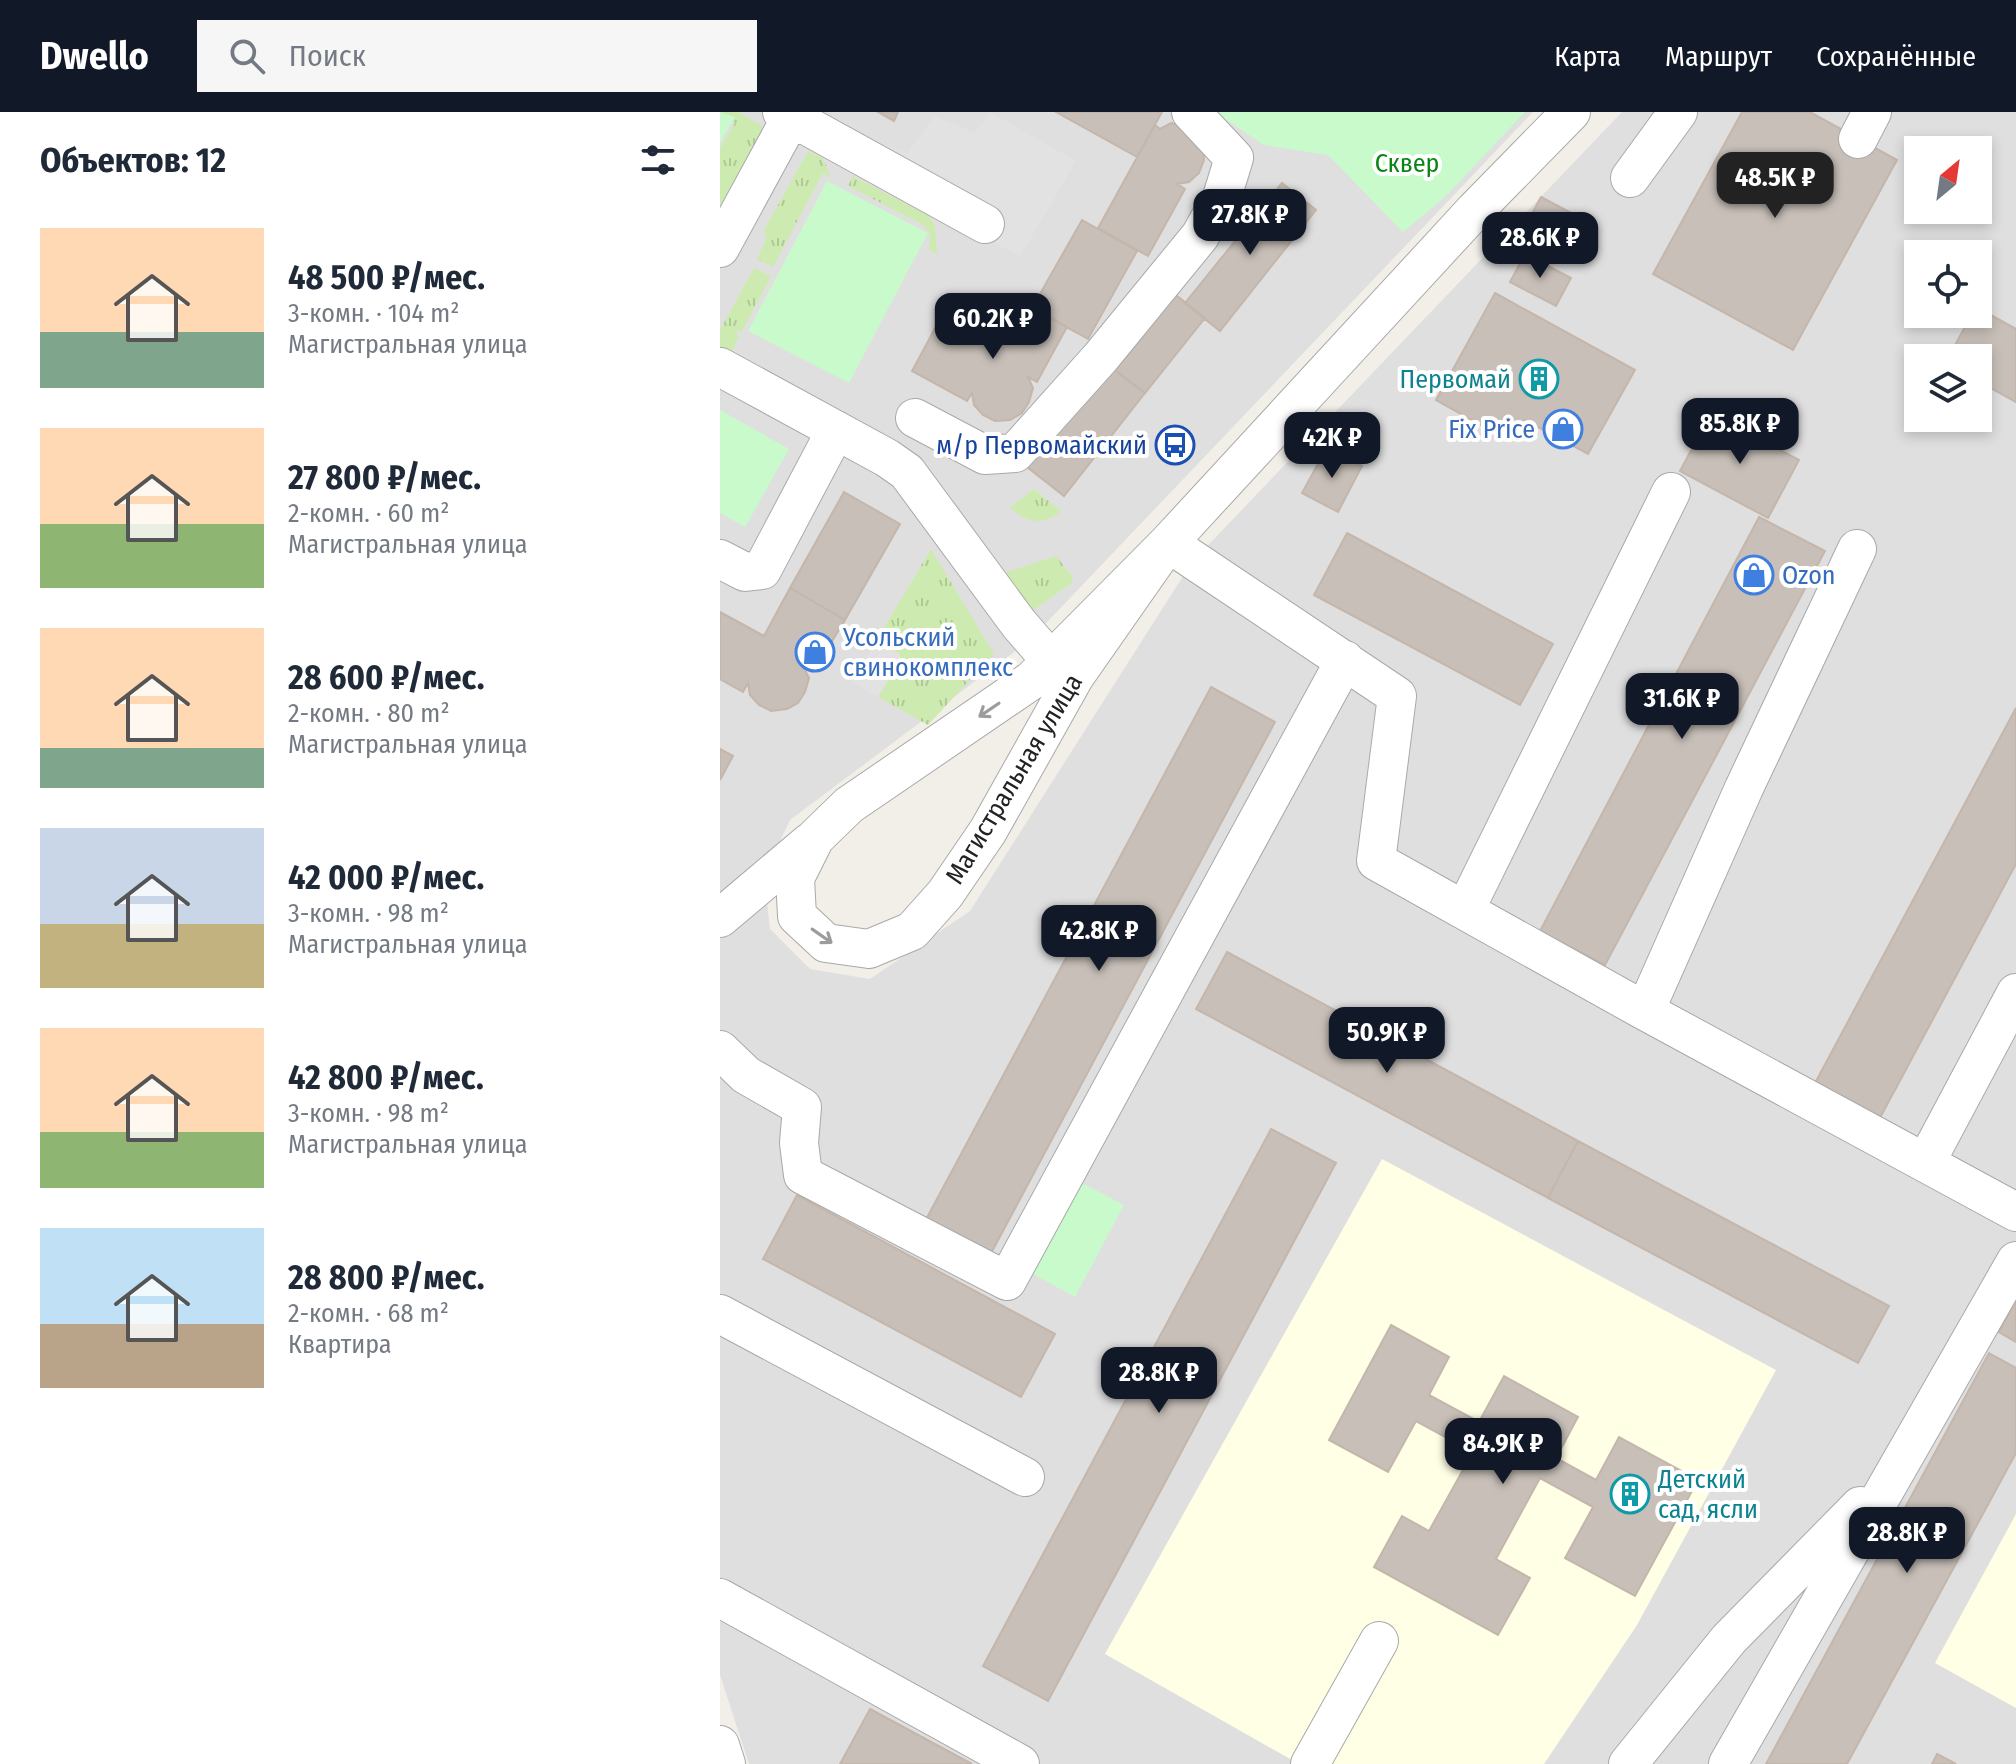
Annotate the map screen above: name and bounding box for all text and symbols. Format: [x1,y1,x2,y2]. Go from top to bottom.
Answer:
search box [197,20,757,92]
text: Dwello [40,33,149,79]
icon: search [225,34,269,78]
text: Поиск [289,38,366,74]
text: Карта [1554,40,1621,73]
text: Маршрут [1665,40,1772,73]
text: Сохранённые [1816,40,1976,73]
north arrow [1904,136,1992,224]
map controls [1904,136,1992,432]
icon: filters [636,138,680,182]
text: Объектов: 12 [40,140,226,181]
park label: Сквер [1375,148,1439,179]
pin: 48.5K ₽ [1701,152,1849,220]
text: 48.5K ₽ [1735,162,1815,193]
pin: 27.8K ₽ [1176,189,1324,257]
text: 27.8K ₽ [1211,199,1289,230]
pin: 28.6K ₽ [1466,212,1614,280]
text: 28.6K ₽ [1500,222,1580,253]
button: locate [1904,240,1992,328]
text: 48 500 ₽/мес. [288,257,485,298]
icon: home [104,260,200,356]
pin: 60.2K ₽ [919,293,1067,361]
text: 3-комн. · 104 m² [288,298,460,329]
text: 60.2K ₽ [953,303,1033,334]
text: Магистральная улица [288,329,527,360]
button: layers [1904,344,1992,432]
building icon: Первомай [1518,358,1560,400]
place label: Первомай [1399,364,1511,395]
pin: 85.8K ₽ [1666,398,1814,466]
shop icon: Fix Price [1542,408,1584,450]
text: 85.8K ₽ [1700,408,1780,439]
pin: 42K ₽ [1276,412,1388,480]
place label: Fix Price [1448,414,1535,445]
text: 42K ₽ [1302,422,1362,453]
bus stop icon: м/р Первомайский [1154,424,1196,466]
place label: м/р Первомайский [936,430,1147,461]
text: 27 800 ₽/мес. [288,457,481,498]
icon: home [104,460,200,556]
text: 2-комн. · 60 m² [288,498,449,529]
text: Магистральная улица [288,529,527,560]
shop icon: Ozon [1733,554,1775,596]
place label: Ozon [1782,560,1836,591]
place label: Усольский свинокомплекс [842,622,1013,683]
shop icon: Усольский свинокомплекс [794,631,836,673]
text: 28 600 ₽/мес. [288,657,484,698]
icon: home [104,660,200,756]
street label: Магистральная улица [939,668,1089,890]
pin: 31.6K ₽ [1608,673,1756,741]
text: 31.6K ₽ [1644,683,1720,714]
text: 2-комн. · 80 m² [288,698,450,729]
one-way arrow [978,702,1000,718]
text: Магистральная улица [288,729,527,760]
text: 42 000 ₽/мес. [288,857,484,898]
icon: home [104,860,200,956]
text: 3-комн. · 98 m² [288,898,449,929]
pin: 42.8K ₽ [1025,905,1173,973]
text: 42.8K ₽ [1059,915,1139,946]
one-way arrow [810,928,832,944]
text: Магистральная улица [288,929,527,960]
pin: 50.9K ₽ [1313,1007,1461,1075]
text: 50.9K ₽ [1347,1017,1427,1048]
text: 42 800 ₽/мес. [288,1057,484,1098]
icon: home [104,1060,200,1156]
text: 3-комн. · 98 m² [288,1098,449,1129]
text: Магистральная улица [288,1129,527,1160]
text: 28 800 ₽/мес. [288,1257,485,1298]
icon: home [104,1260,200,1356]
text: 2-комн. · 68 m² [288,1298,449,1329]
text: Квартира [288,1329,392,1360]
pin: 28.8K ₽ [1085,1347,1233,1415]
text: 28.8K ₽ [1119,1357,1199,1388]
pin: 84.9K ₽ [1429,1418,1577,1486]
text: 84.9K ₽ [1463,1428,1543,1459]
place label: Детский сад, ясли [1657,1464,1758,1525]
building icon: Детский сад, ясли [1609,1473,1651,1515]
pin: 28.8K ₽ [1833,1507,1981,1575]
text: 28.8K ₽ [1867,1517,1947,1548]

